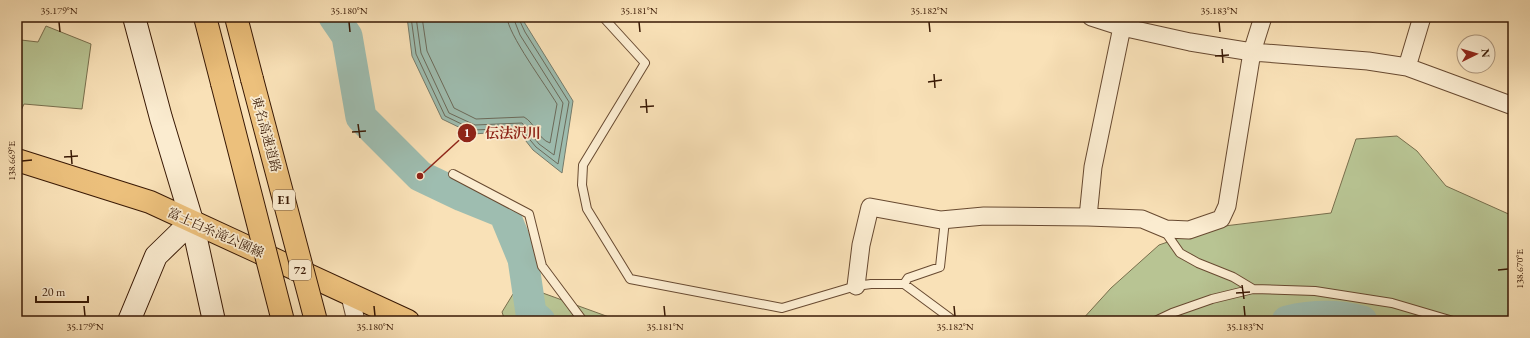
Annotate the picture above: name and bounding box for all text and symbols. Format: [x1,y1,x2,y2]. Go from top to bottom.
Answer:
text: 35.179°N [40,4,78,17]
text: 35.180°N [330,4,368,17]
text: 35.181°N [620,4,658,17]
text: 35.182°N [910,4,948,17]
text: 35.183°N [1200,4,1238,17]
north arrow [1456,34,1496,74]
text: N [1479,48,1493,58]
street label: 東名高速道路 [248,94,285,174]
callout: 伝法沢川 [457,120,549,146]
text: 伝法沢川 [485,124,541,142]
text: 1 [464,125,470,141]
text: 138.669°E [5,141,18,181]
road number: E1 [273,190,295,210]
street label: 富士白糸滝公園線 [165,204,267,261]
text: 138.670°E [1513,249,1526,289]
road number: 72 [289,260,311,280]
scale bar [36,278,88,304]
text: 20 m [42,284,66,300]
text: 35.179°N [66,320,104,333]
text: 35.180°N [356,320,394,333]
text: 35.181°N [646,320,684,333]
text: 35.182°N [936,320,974,333]
text: 35.183°N [1226,320,1264,333]

